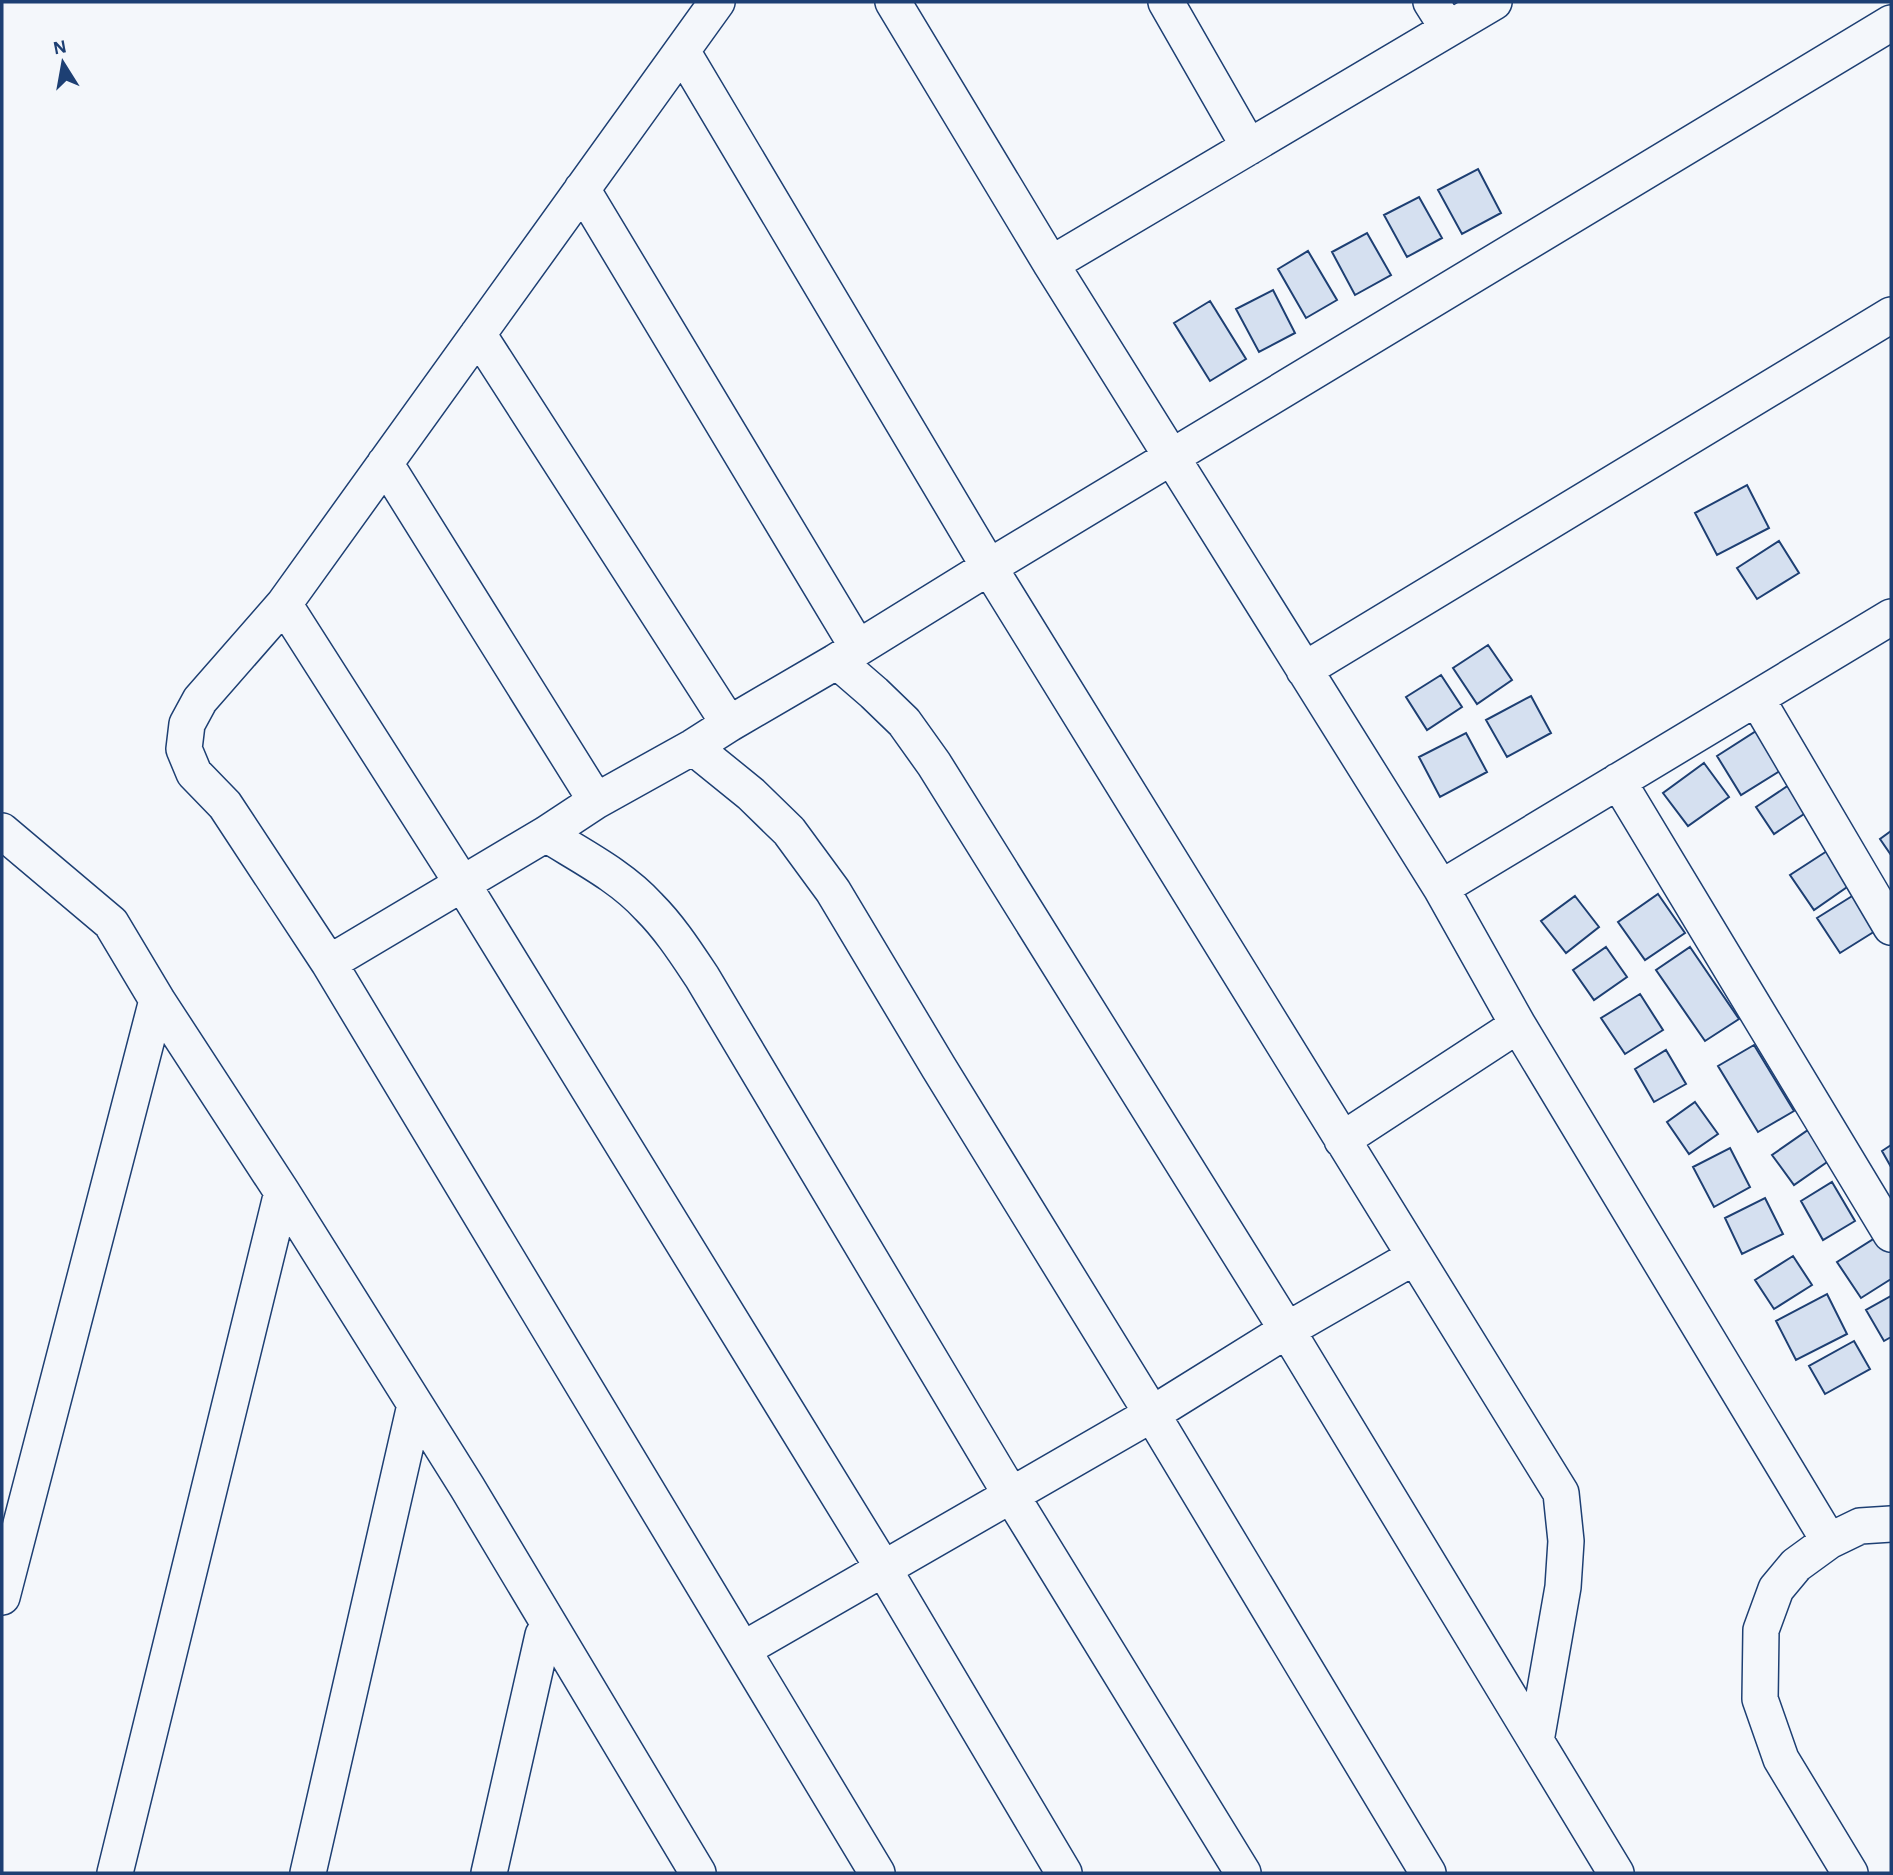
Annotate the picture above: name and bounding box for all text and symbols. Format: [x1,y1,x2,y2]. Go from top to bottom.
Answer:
north arrow [28,28,98,98]
text: N [52,37,68,58]

